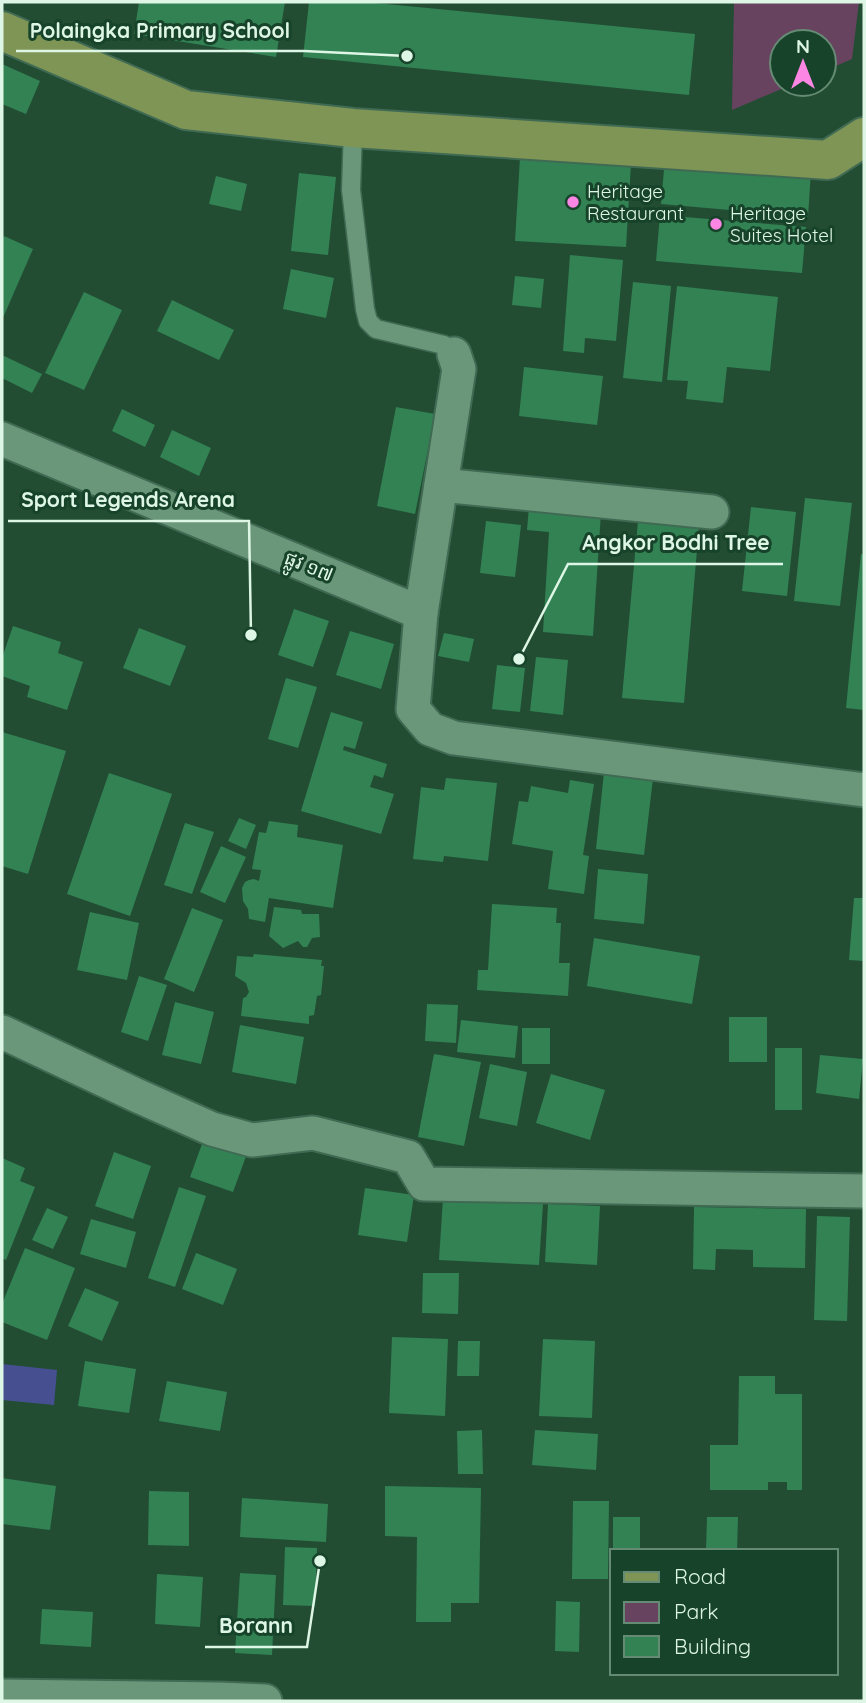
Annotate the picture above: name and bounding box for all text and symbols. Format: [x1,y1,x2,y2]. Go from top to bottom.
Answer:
callout: Polaingka Primary School [16,9,304,51]
text: Polaingka Primary School [30,17,290,43]
north arrow [768,28,838,98]
text: N [796,34,810,58]
place label: Heritage Restaurant [587,179,684,225]
marker: Heritage Restaurant [565,194,581,210]
place label: Heritage Suites Hotel [730,201,833,247]
marker: Heritage Suites Hotel [708,216,724,232]
callout: Sport Legends Arena [8,479,249,521]
text: Sport Legends Arena [21,486,235,512]
callout: Angkor Bodhi Tree [568,522,783,564]
text: Angkor Bodhi Tree [582,529,770,555]
street label: ផ្លូវ ១៧ [279,545,337,592]
legend [610,1549,838,1675]
text: Road [674,1563,726,1589]
text: Park [674,1598,718,1624]
callout: Borann [205,1605,307,1647]
text: Borann [219,1612,293,1638]
text: Building [674,1633,751,1659]

